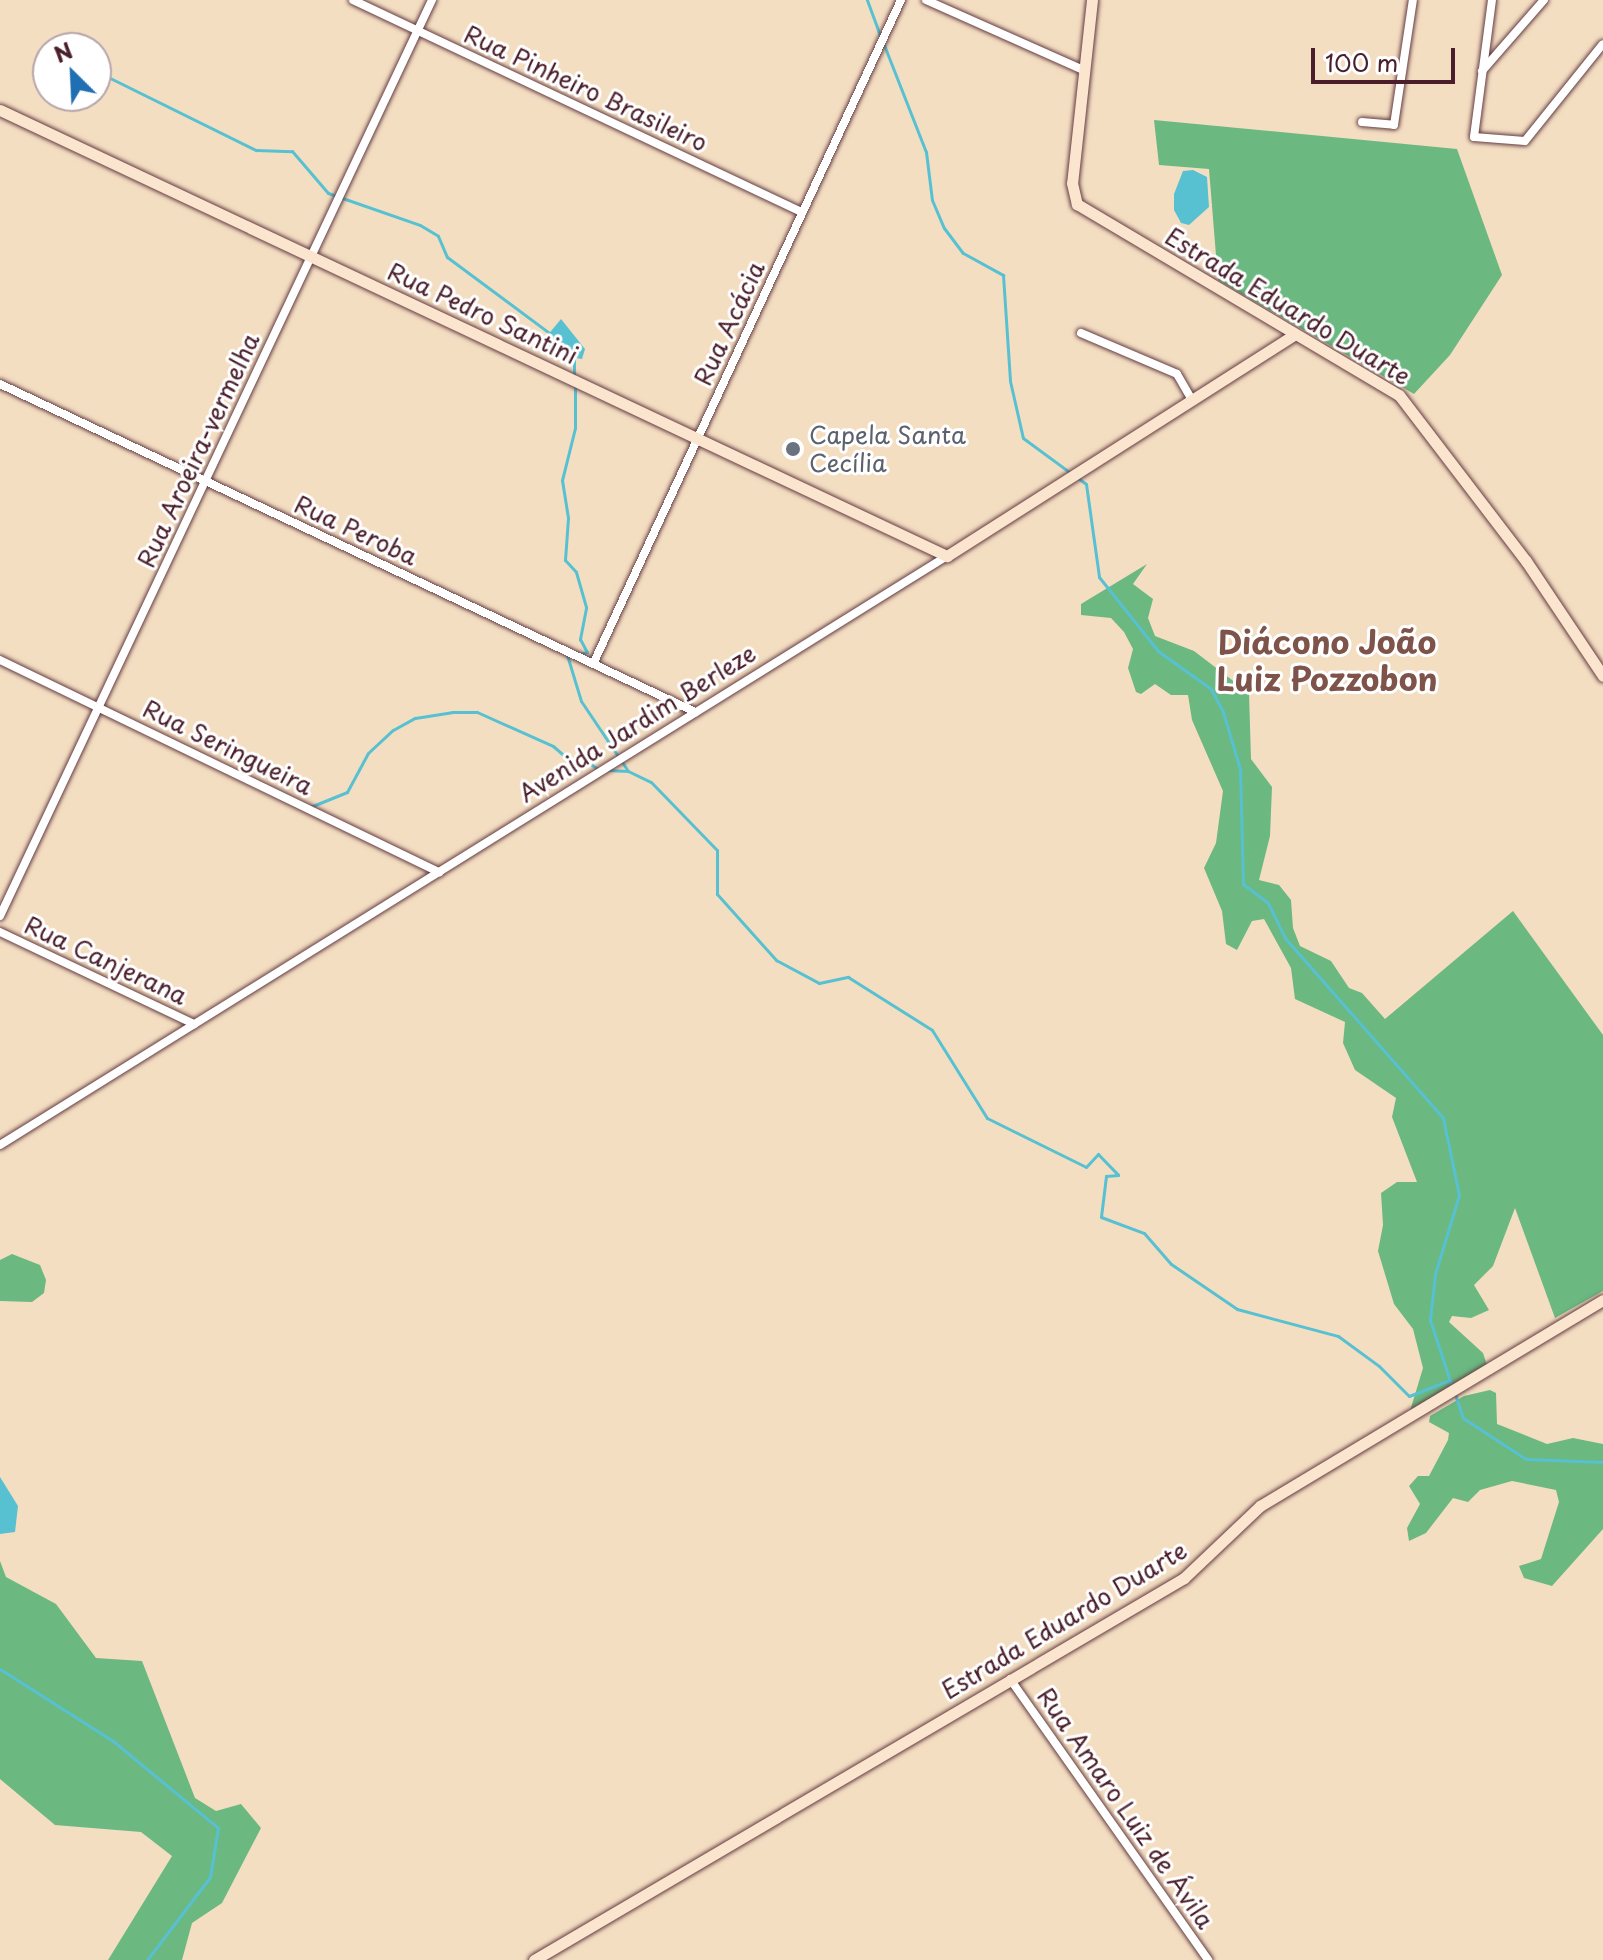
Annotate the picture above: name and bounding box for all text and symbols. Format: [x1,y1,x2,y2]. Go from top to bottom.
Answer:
street label: Rua Pinheiro Brasileiro [460,19,712,157]
north arrow [32,32,112,112]
scale bar [1315,32,1459,82]
text: N [48,33,78,70]
text: 100 m [1325,44,1398,80]
street label: Estrada Eduardo Duarte [1159,221,1417,391]
street label: Rua Pedro Santini [383,256,583,370]
street label: Rua Acácia [688,256,770,390]
street label: Rua Aroeira-vermelha [131,328,265,572]
place label: Capela Santa Cecília [809,421,965,477]
marker: Capela Santa Cecília [784,440,802,458]
street label: Rua Peroba [289,489,423,571]
district label: Diácono João Luiz Pozzobon [1216,623,1438,698]
street label: Avenida Jardim Berleze [513,638,761,808]
street label: Rua Seringueira [138,693,318,801]
street label: Rua Canjerana [21,910,191,1010]
street label: Estrada Eduardo Duarte [935,1535,1193,1705]
street label: Rua Amaro Luiz de Ávila [1032,1682,1220,1934]

